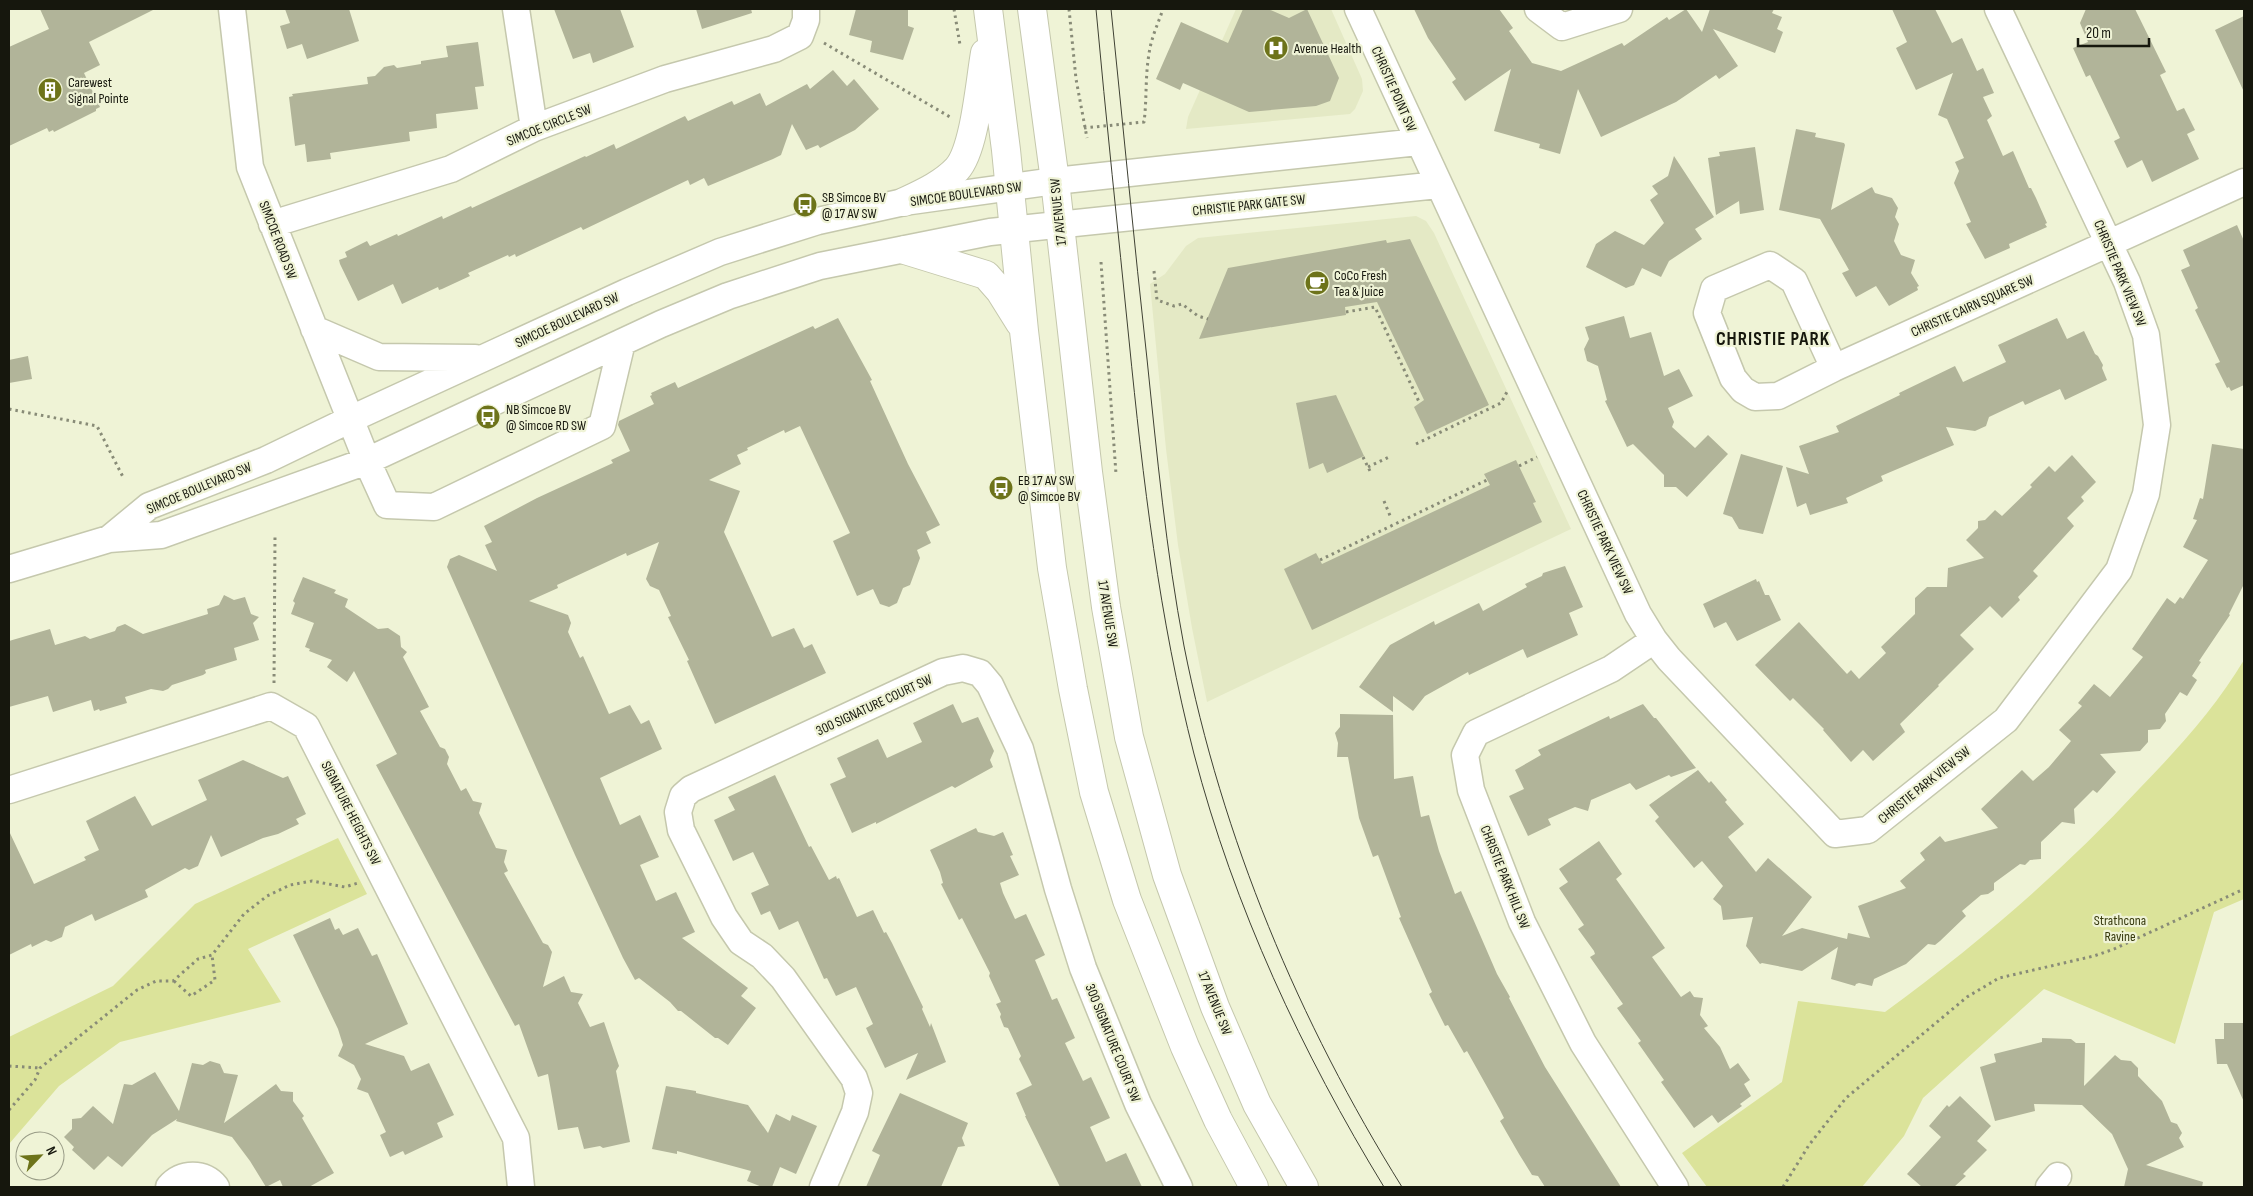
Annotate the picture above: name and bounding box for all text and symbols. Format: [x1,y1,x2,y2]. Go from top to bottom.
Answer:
scale bar [2078,15,2149,47]
text: 20 m [2086,24,2111,43]
hospital icon: Avenue Health [1263,35,1289,61]
place label: Avenue Health [1293,40,1361,57]
street label: CHRISTIE POINT SW [1368,44,1420,134]
place label: Carewest Signal Pointe [68,74,129,107]
building icon: Carewest Signal Pointe [37,77,63,103]
street label: SIMCOE CIRCLE SW [504,100,594,150]
street label: SIMCOE BOULEVARD SW [909,178,1023,210]
street label: 17 AVENUE SW [1046,178,1070,246]
place label: SB Simcoe BV @ 17 AV SW [822,189,886,222]
street label: CHRISTIE PARK GATE SW [1192,191,1306,219]
bus stop icon: SB Simcoe BV @ 17 AV SW [792,192,818,218]
street label: SIMCOE ROAD SW [255,199,301,281]
street label: CHRISTIE PARK VIEW SW [2090,217,2150,329]
place label: CoCo Fresh Tea & Juice [1334,267,1387,300]
cafe icon: CoCo Fresh Tea & Juice [1304,270,1330,296]
street label: CHRISTIE CAIRN SQUARE SW [1908,271,2036,341]
street label: SIMCOE BOULEVARD SW [513,289,621,351]
district label: CHRISTIE PARK [1716,328,1830,351]
place label: NB Simcoe BV @ Simcoe RD SW [506,401,586,434]
bus stop icon: NB Simcoe BV @ Simcoe RD SW [475,404,501,430]
street label: SIMCOE BOULEVARD SW [144,458,254,518]
place label: EB 17 AV SW @ Simcoe BV [1018,472,1081,505]
bus stop icon: EB 17 AV SW @ Simcoe BV [988,475,1014,501]
street label: CHRISTIE PARK VIEW SW [1573,487,1637,597]
street label: 17 AVENUE SW [1094,579,1122,649]
street label: 300 SIGNATURE COURT SW [813,671,935,739]
street label: CHRISTIE PARK VIEW SW [1875,743,1973,827]
street label: SIGNATURE HEIGHTS SW [318,758,384,868]
street label: CHRISTIE PARK HILL SW [1477,823,1533,931]
park label: Strathcona Ravine [2094,912,2146,945]
street label: 17 AVENUE SW [1194,969,1236,1037]
street label: 300 SIGNATURE COURT SW [1082,981,1144,1105]
north arrow [15,1131,65,1181]
text: N [42,1144,61,1158]

